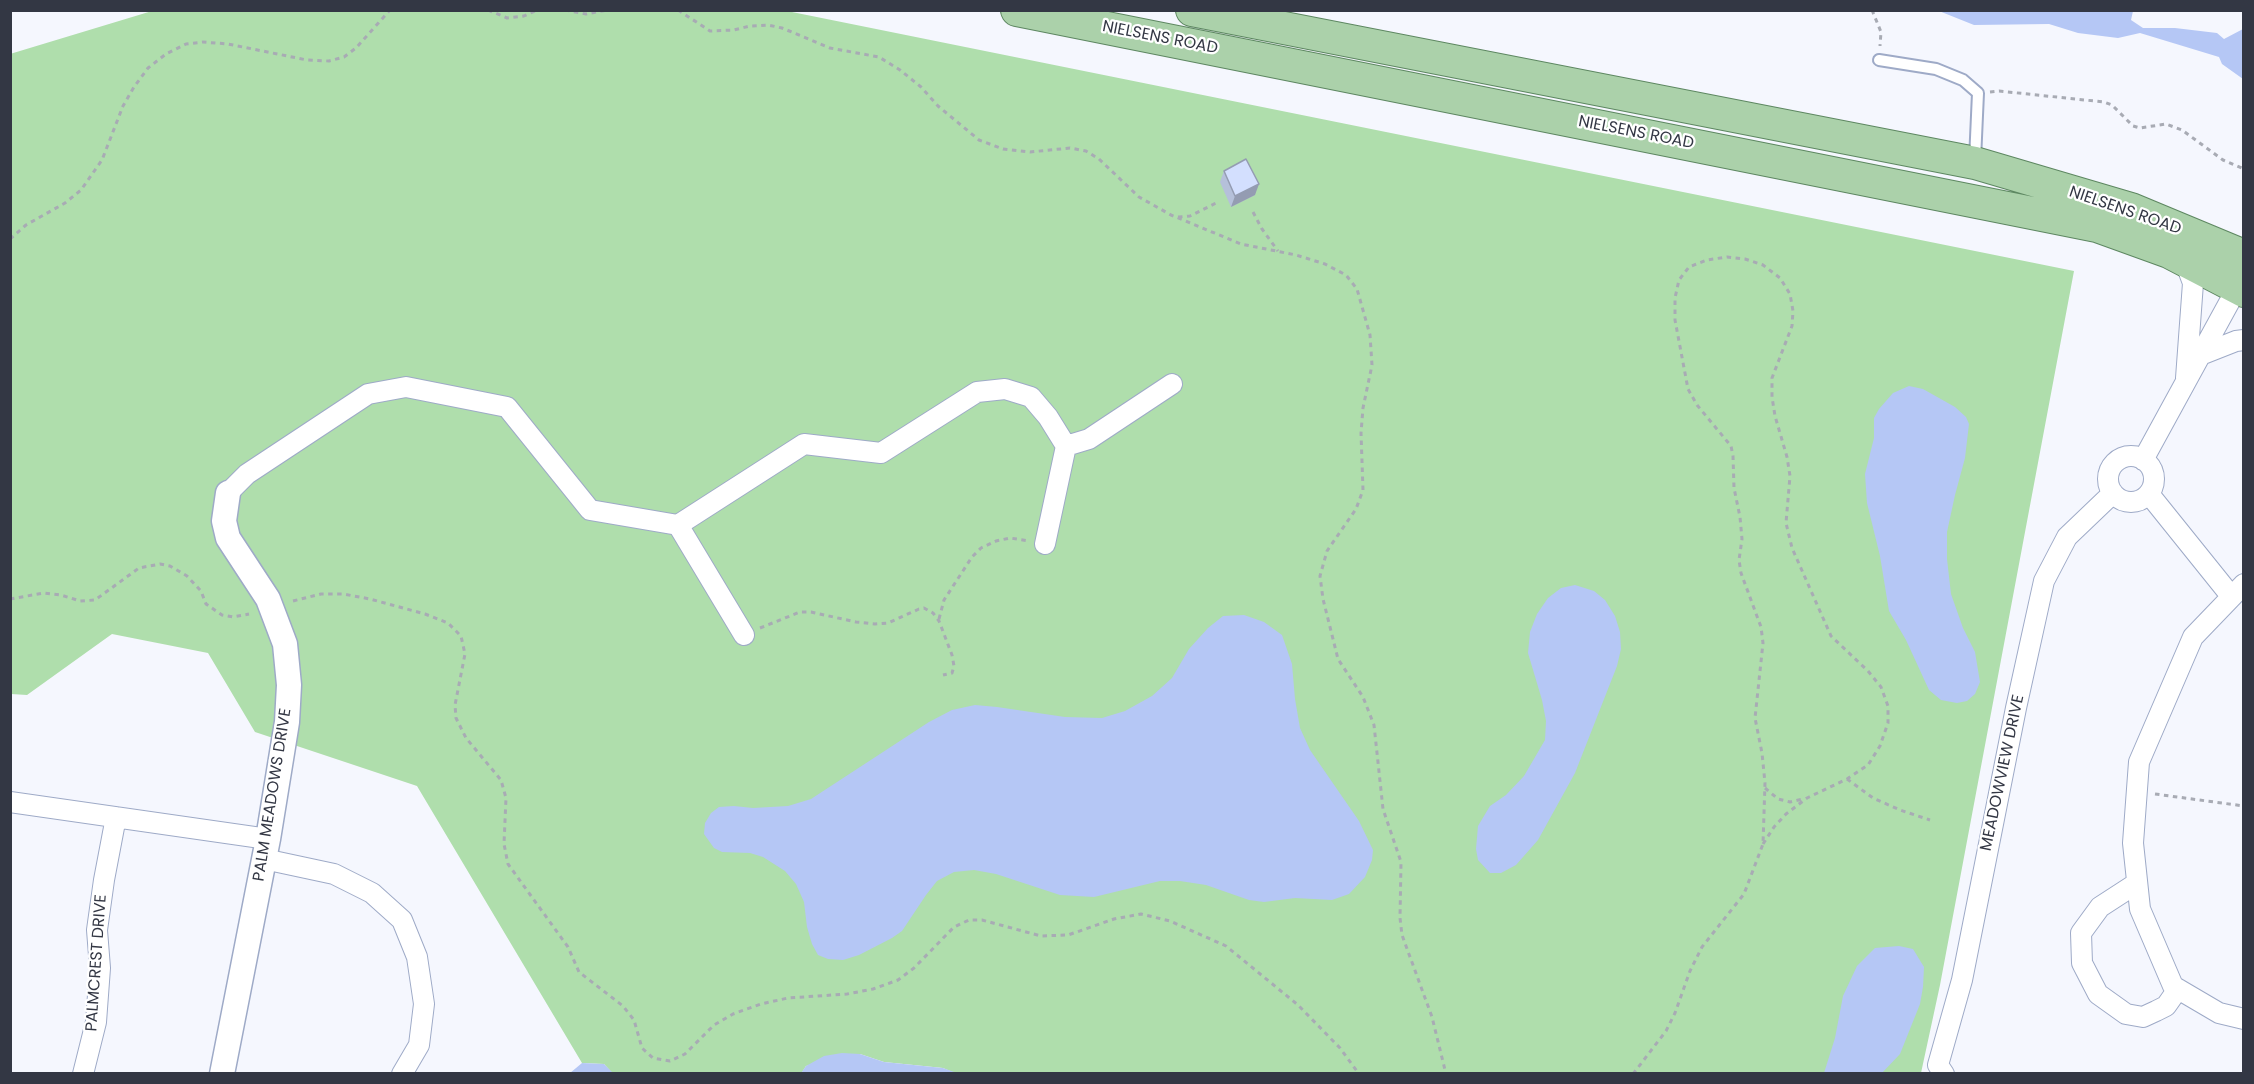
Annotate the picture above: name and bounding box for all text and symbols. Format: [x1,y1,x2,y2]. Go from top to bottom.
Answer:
street label: NIELSENS ROAD [1101,17,1219,59]
street label: NIELSENS ROAD [1577,112,1695,154]
street label: NIELSENS ROAD [2066,183,2184,239]
street label: MEADOWVIEW DRIVE [1977,693,2029,853]
street label: PALM MEADOWS DRIVE [250,707,296,883]
street label: PALMCREST DRIVE [83,894,111,1032]

